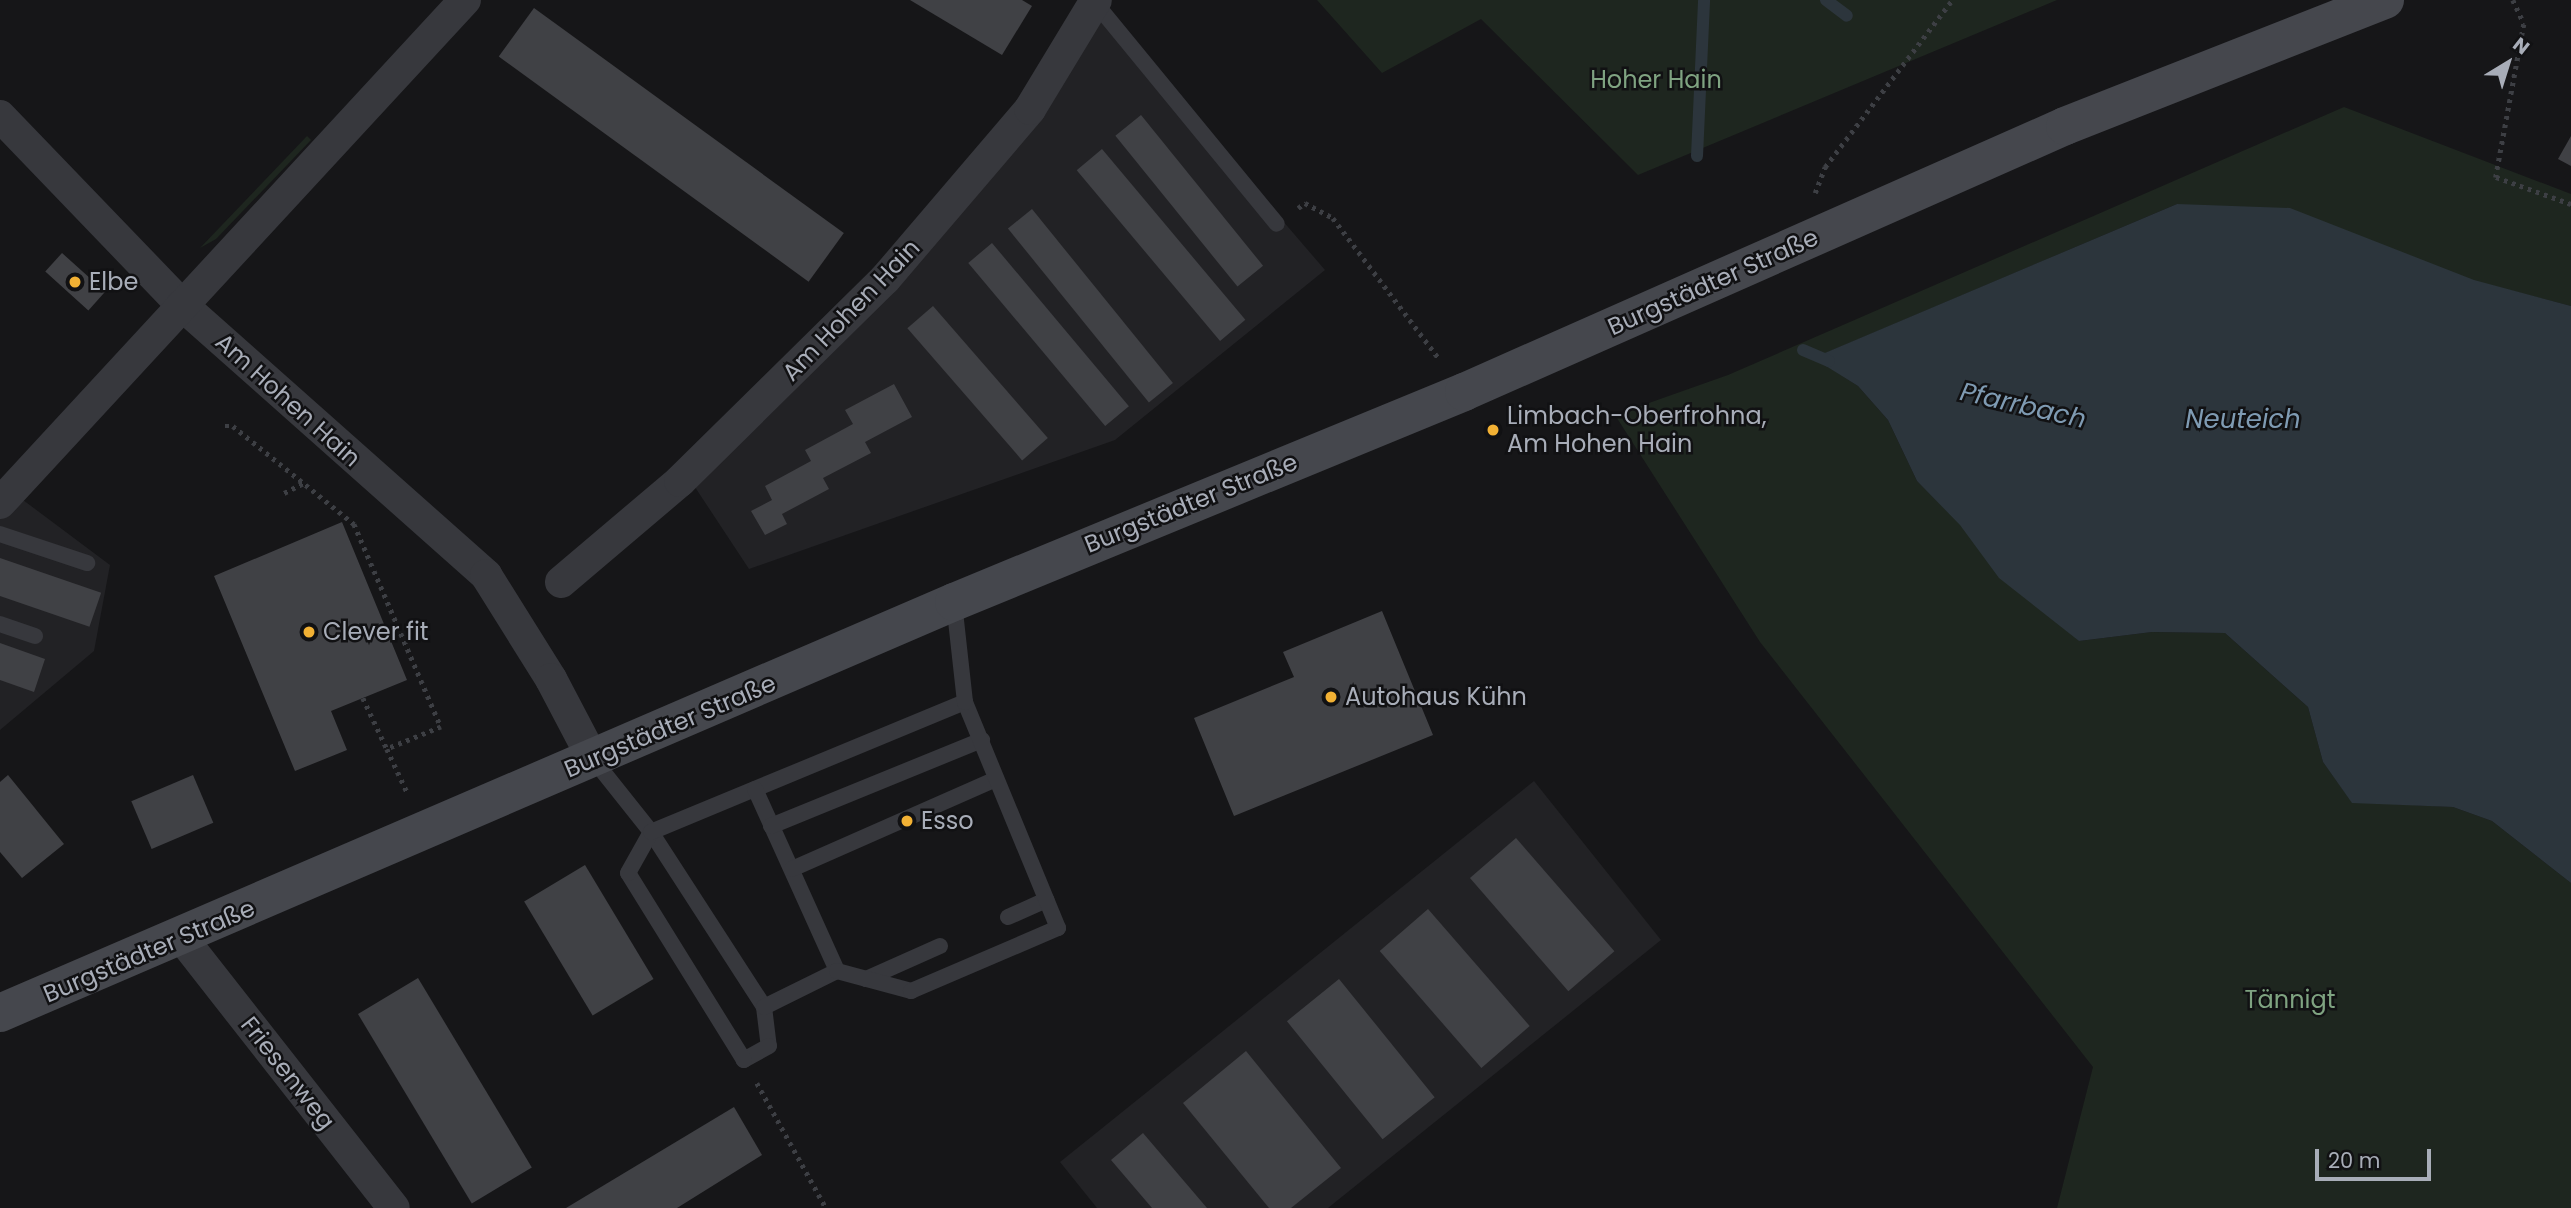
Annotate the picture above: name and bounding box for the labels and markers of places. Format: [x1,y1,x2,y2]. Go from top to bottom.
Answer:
place label: Elbe [89,268,138,296]
marker: Elbe [67,274,83,290]
place label: Limbach-Oberfrohna, Am Hohen Hain [1507,402,1766,458]
marker: Limbach-Oberfrohna, Am Hohen Hain [1485,422,1501,438]
place label: Clever fit [323,618,429,646]
marker: Clever fit [301,624,317,640]
place label: Autohaus Kühn [1345,683,1527,711]
marker: Autohaus Kühn [1323,689,1339,705]
place label: Esso [921,807,974,835]
marker: Esso [899,813,915,829]

